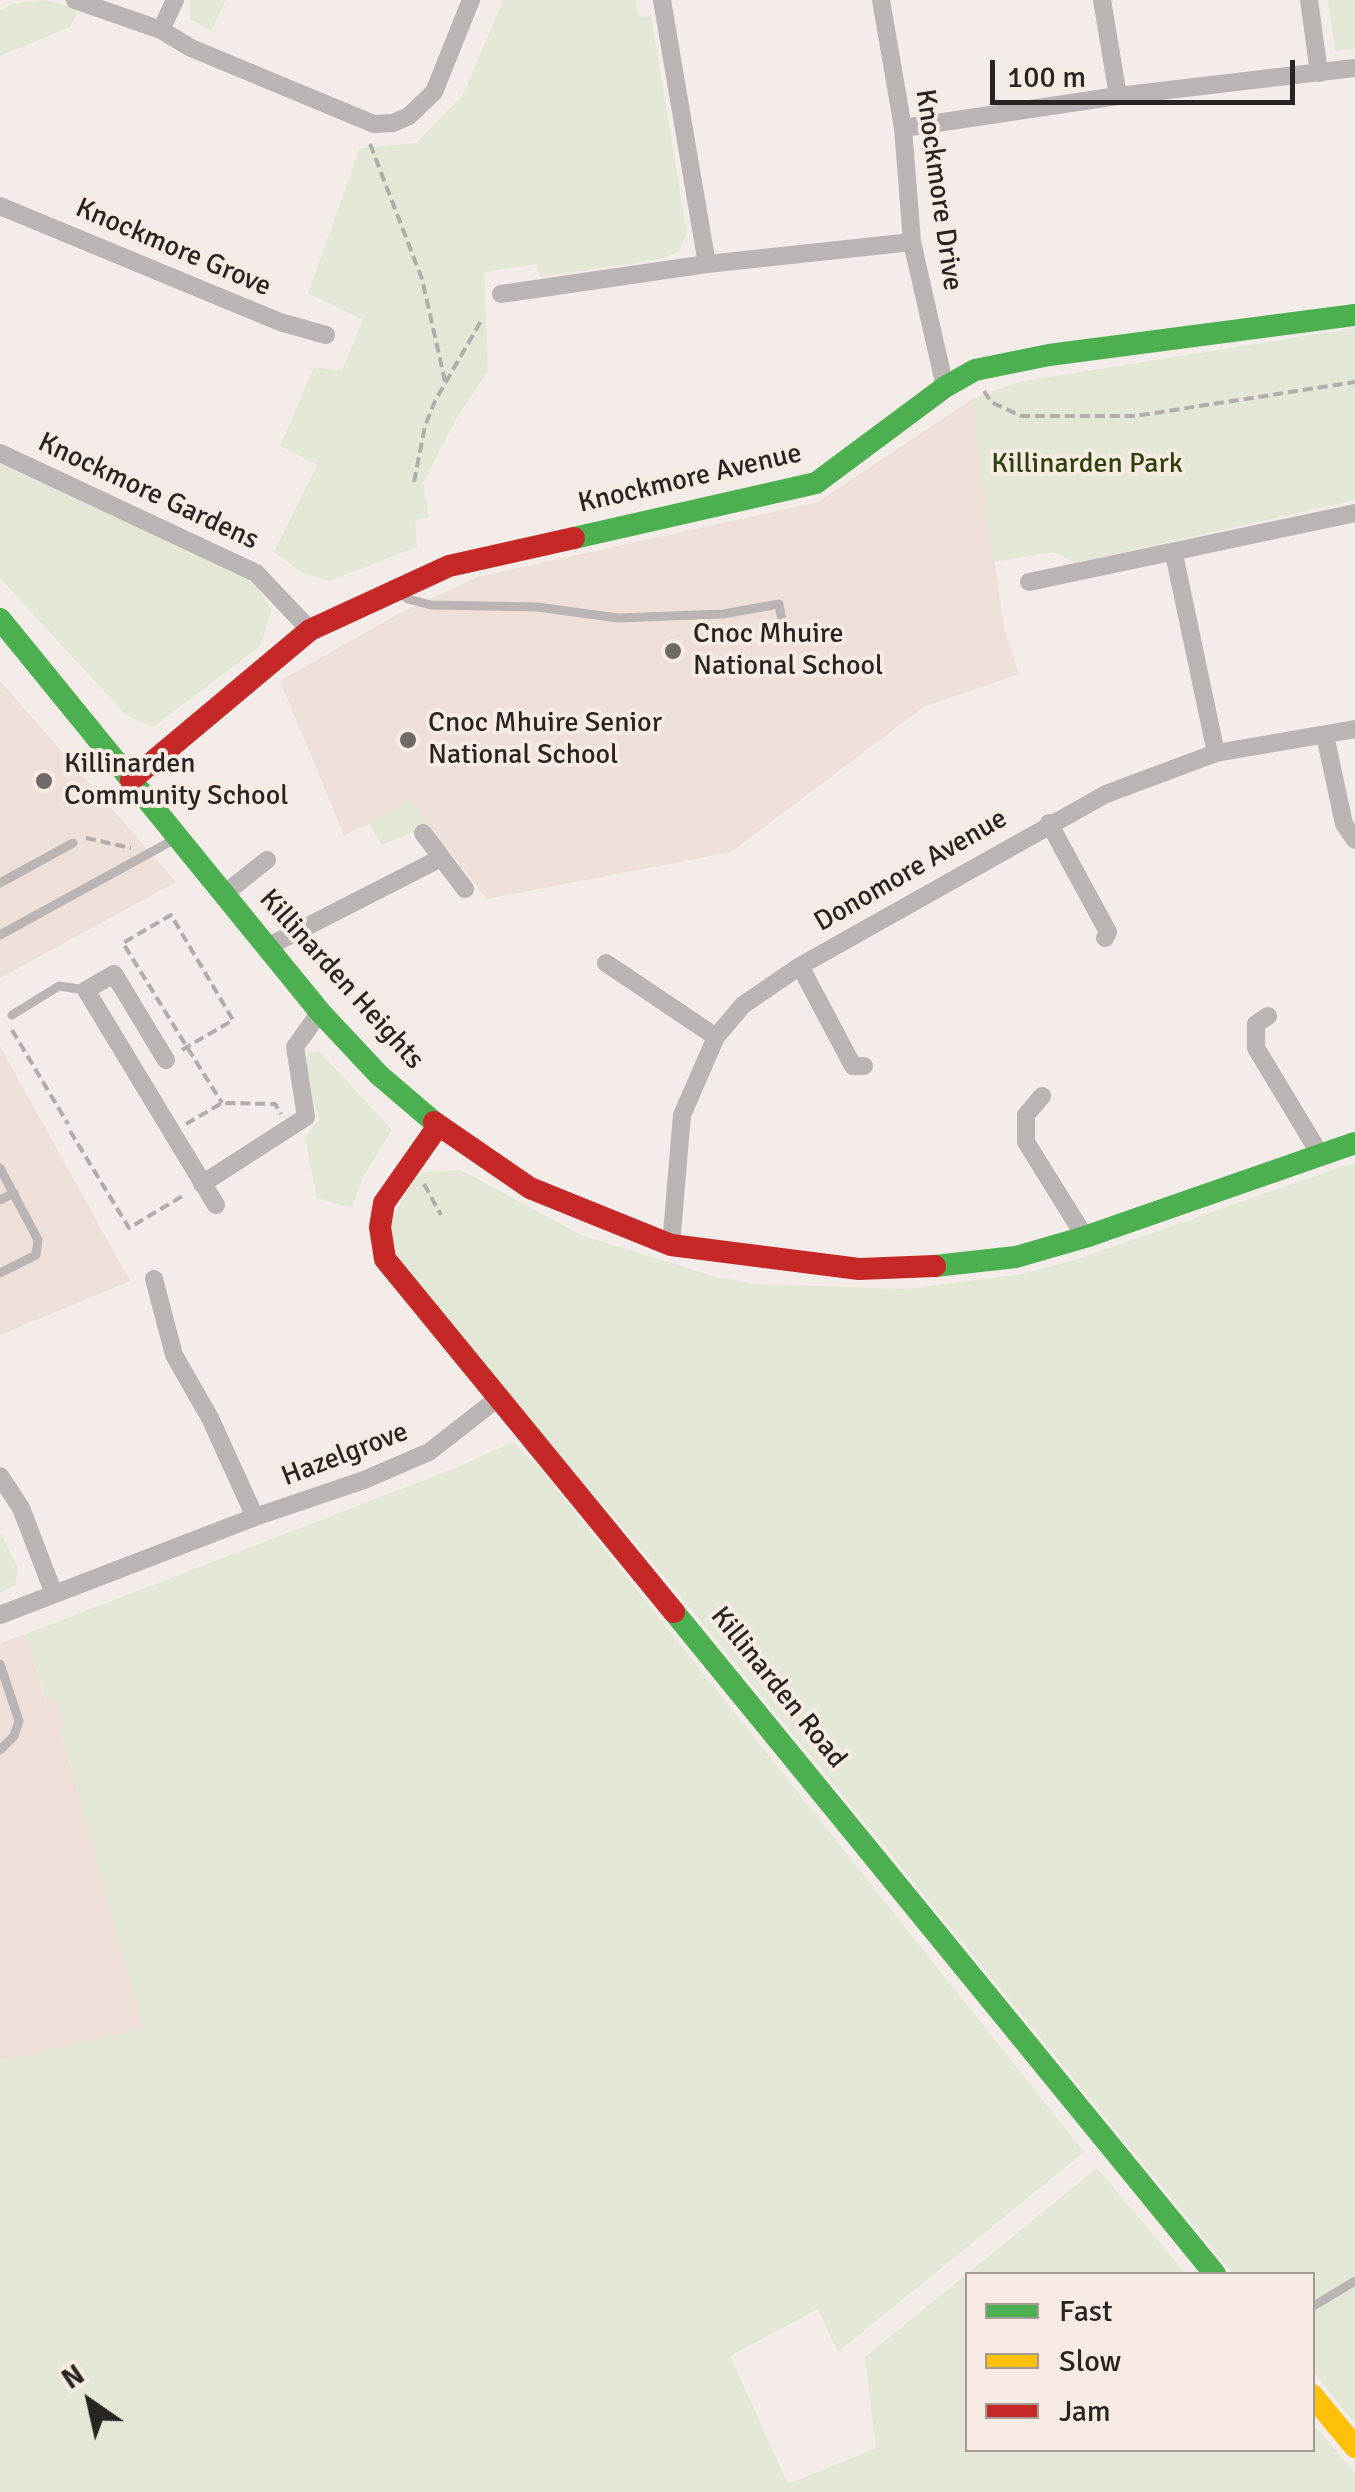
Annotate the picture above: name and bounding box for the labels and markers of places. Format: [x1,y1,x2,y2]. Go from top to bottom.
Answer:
place label: Cnoc Mhuire National School [693,618,883,684]
marker: Cnoc Mhuire National School [662,640,684,662]
place label: Cnoc Mhuire Senior National School [428,707,662,773]
marker: Cnoc Mhuire Senior National School [397,729,419,751]
place label: Killinarden Community School [64,748,288,814]
marker: Killinarden Community School [33,770,55,792]

